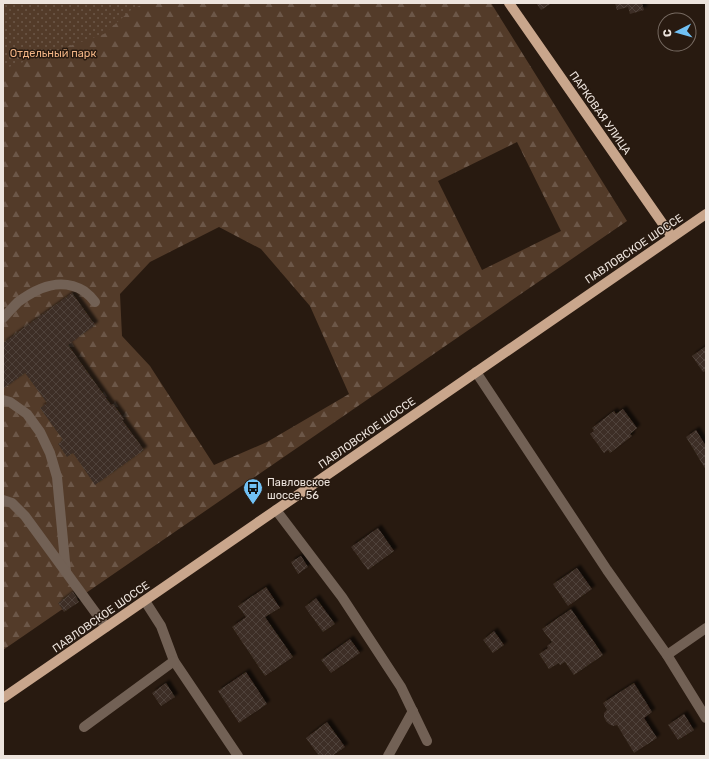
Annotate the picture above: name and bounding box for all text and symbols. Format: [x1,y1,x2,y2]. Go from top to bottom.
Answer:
north arrow [657,12,697,52]
text: С [661,28,674,38]
park label: Отдельный парк [10,47,96,60]
street label: ПАРКОВАЯ УЛИЦА [566,69,634,158]
street label: ПАВЛОВСКОЕ ШОССЕ [583,211,686,287]
street label: ПАВЛОВСКОЕ ШОССЕ [316,394,418,471]
place label: Павловское шоссе, 56 [267,476,330,502]
bus stop icon: Павловское шоссе, 56 [242,477,264,505]
street label: ПАВЛОВСКОЕ ШОССЕ [50,578,152,655]

